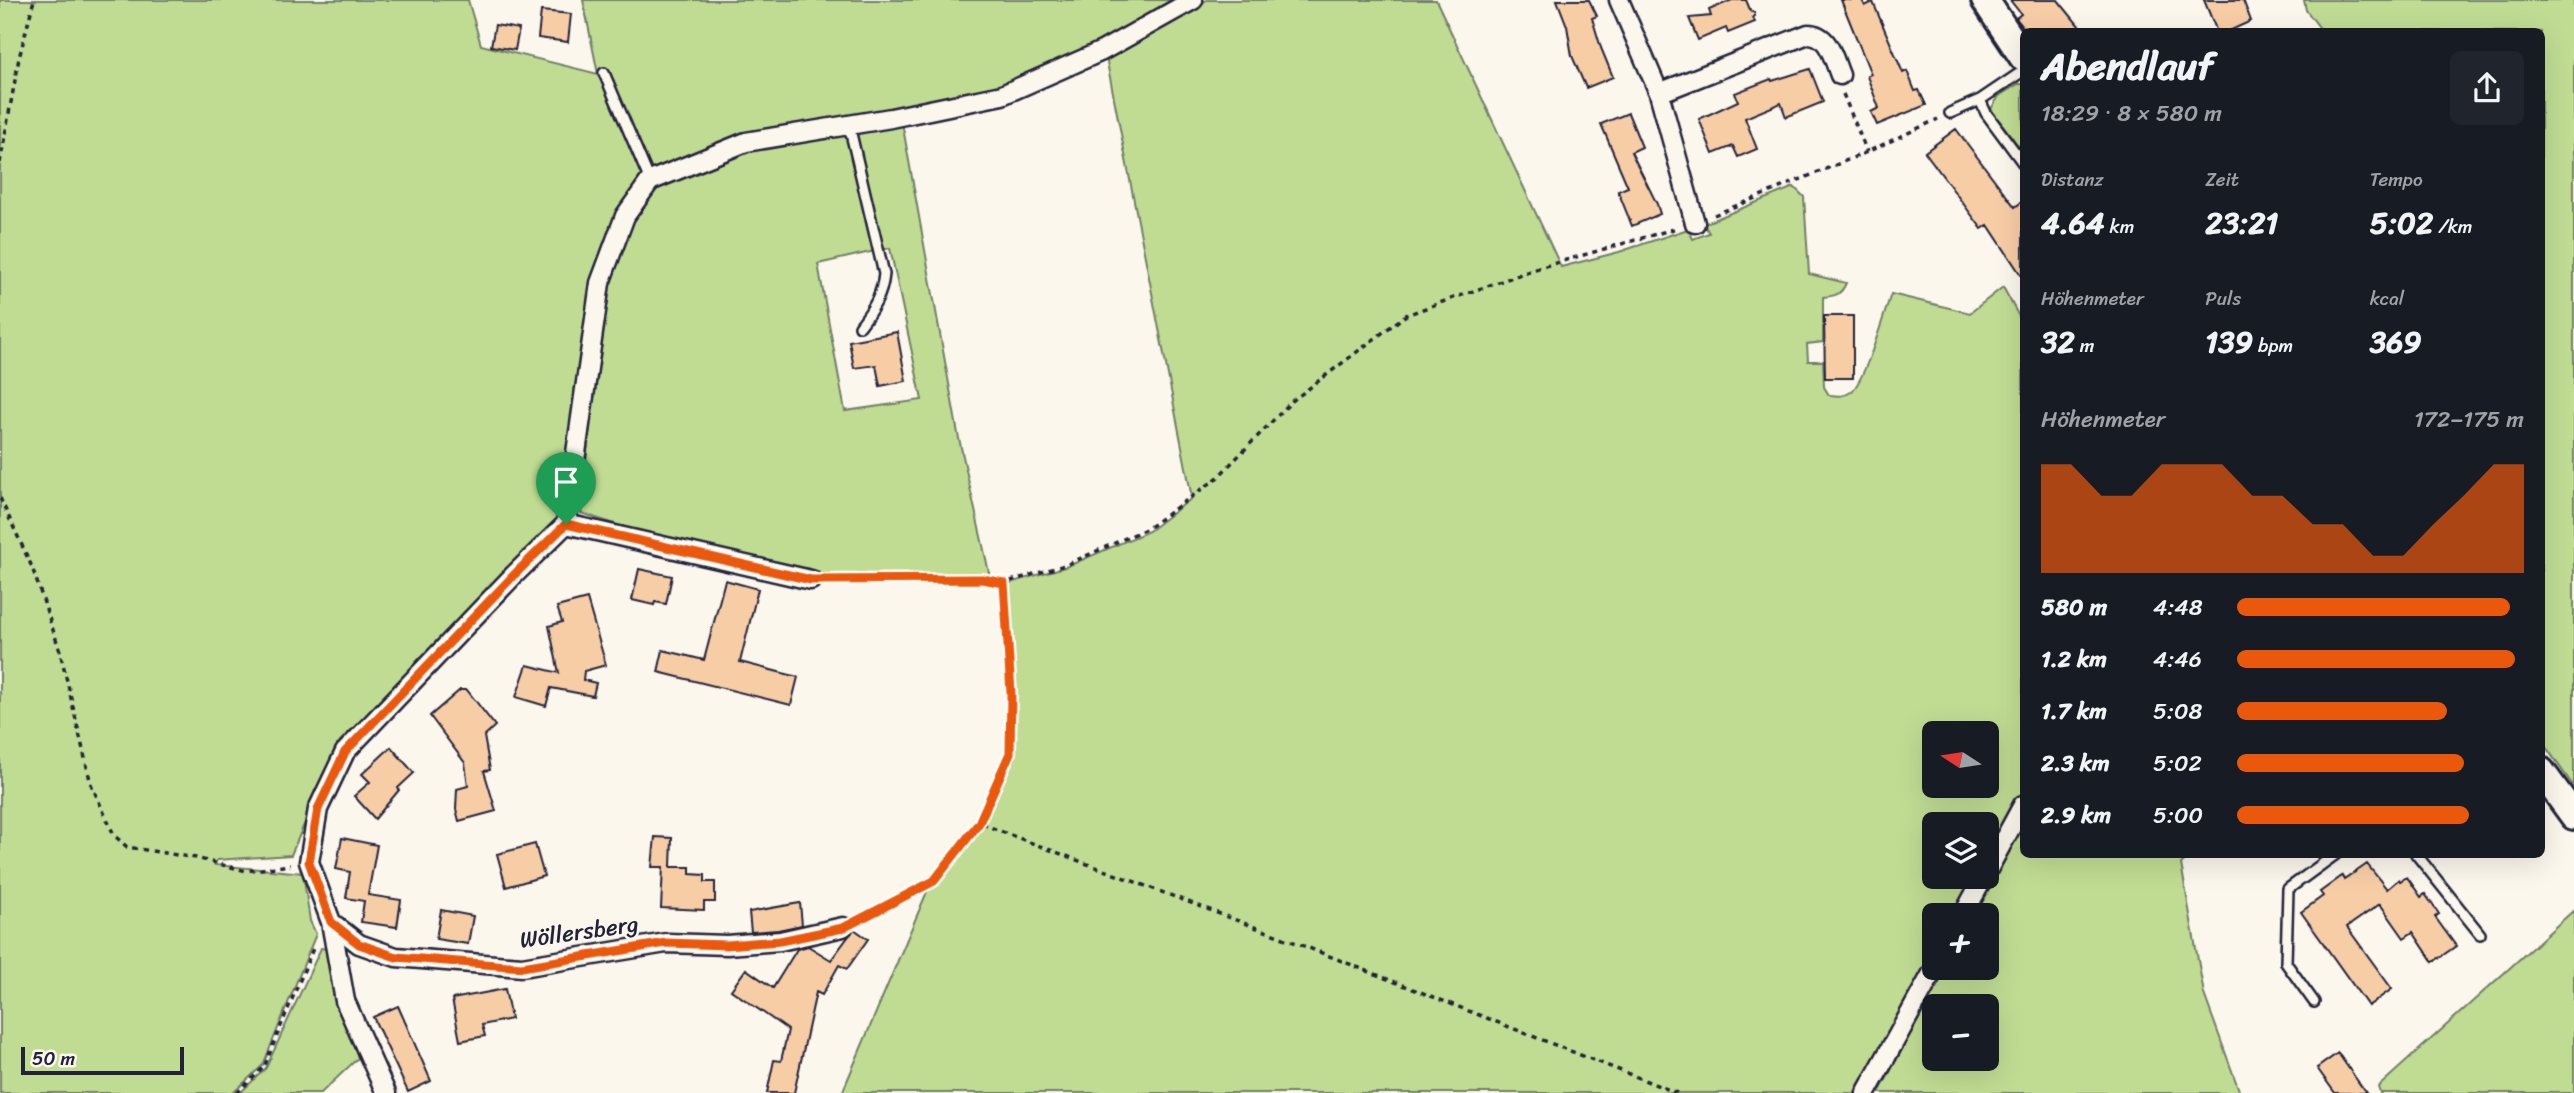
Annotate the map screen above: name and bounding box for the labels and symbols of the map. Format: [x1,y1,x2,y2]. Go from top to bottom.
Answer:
pin [536,452,596,524]
north arrow [1922,721,1998,798]
street label: Wöllersberg [517,903,641,961]
scale bar [21,1044,184,1076]

